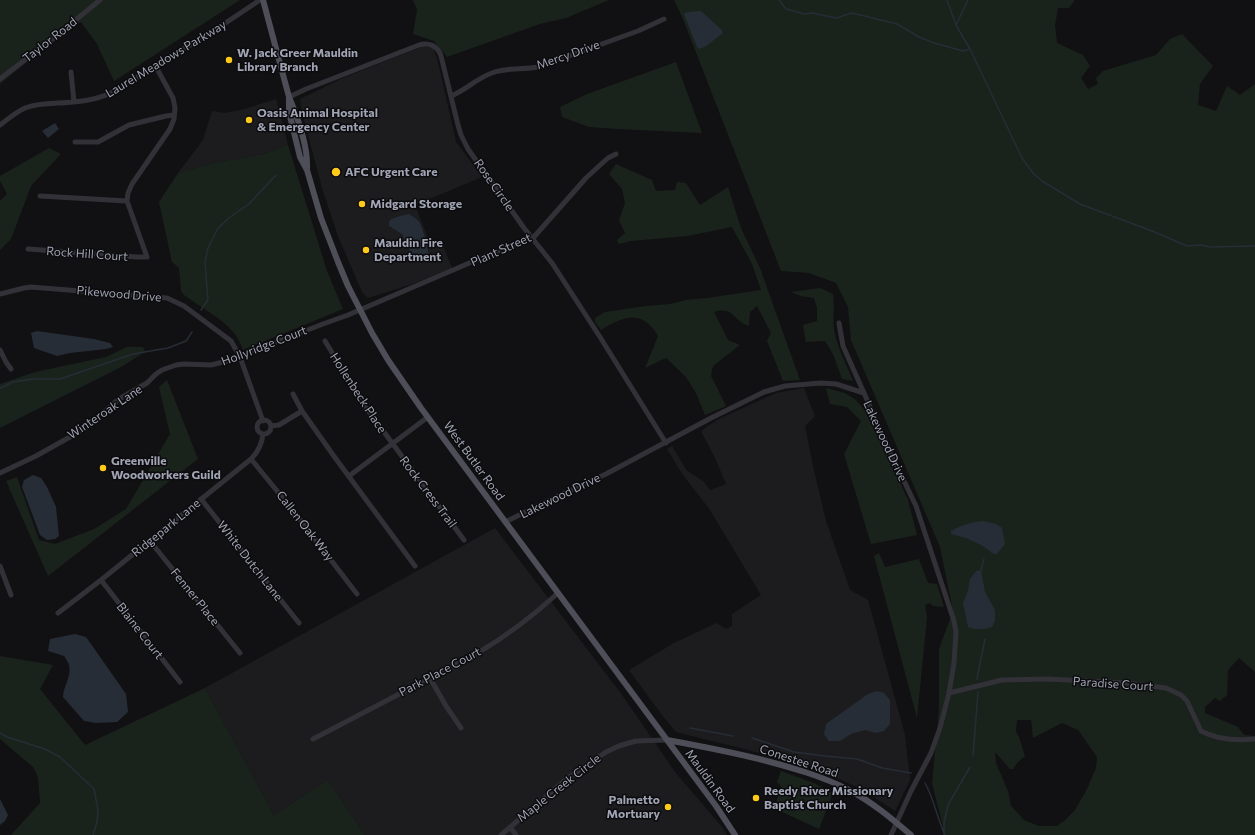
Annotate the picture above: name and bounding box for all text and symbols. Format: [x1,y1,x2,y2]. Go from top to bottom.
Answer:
street label: Taylor Road [20,15,80,65]
street label: Laurel Meadows Parkway [103,17,229,101]
street label: Mercy Drive [535,37,601,73]
place label: W. Jack Greer Mauldin Library Branch [237,46,358,74]
marker: W. Jack Greer Mauldin Library Branch [224,55,234,65]
place label: Oasis Animal Hospital & Emergency Center [257,106,378,134]
marker: Oasis Animal Hospital & Emergency Center [244,115,254,125]
street label: Rose Circle [471,156,517,214]
place label: AFC Urgent Care [345,165,437,179]
marker: AFC Urgent Care [330,166,342,178]
place label: Midgard Storage [370,197,462,211]
marker: Midgard Storage [357,199,367,209]
street label: Plant Street [468,230,534,270]
place label: Mauldin Fire Department [374,236,443,264]
street label: Rock Hill Court [46,244,128,264]
marker: Mauldin Fire Department [361,245,371,255]
street label: Pikewood Drive [76,283,162,305]
street label: Hollyridge Court [219,323,309,369]
street label: Hollenbeck Place [327,350,389,436]
street label: Winteroak Lane [65,382,145,442]
street label: Lakewood Drive [860,398,910,484]
street label: West Butler Road [440,419,508,503]
street label: Rock Cress Trail [396,453,460,531]
place label: Greenville Woodworkers Guild [111,454,221,482]
marker: Greenville Woodworkers Guild [98,463,108,473]
street label: Lakewood Drive [518,470,602,522]
street label: Callen Oak Way [273,488,337,564]
street label: Ridgepark Lane [129,496,203,560]
street label: White Dutch Lane [214,518,286,604]
street label: Fenner Place [168,566,222,628]
street label: Blaine Court [114,600,166,662]
street label: Park Place Court [397,644,483,700]
street label: Paradise Court [1072,674,1154,694]
street label: Conestee Road [758,742,840,780]
street label: Mauldin Road [682,747,738,815]
street label: Maple Creek Circle [514,751,604,825]
place label: Reedy River Missionary Baptist Church [764,784,893,812]
place label: Palmetto Mortuary [607,793,660,821]
marker: Reedy River Missionary Baptist Church [751,793,761,803]
marker: Palmetto Mortuary [663,802,673,812]

